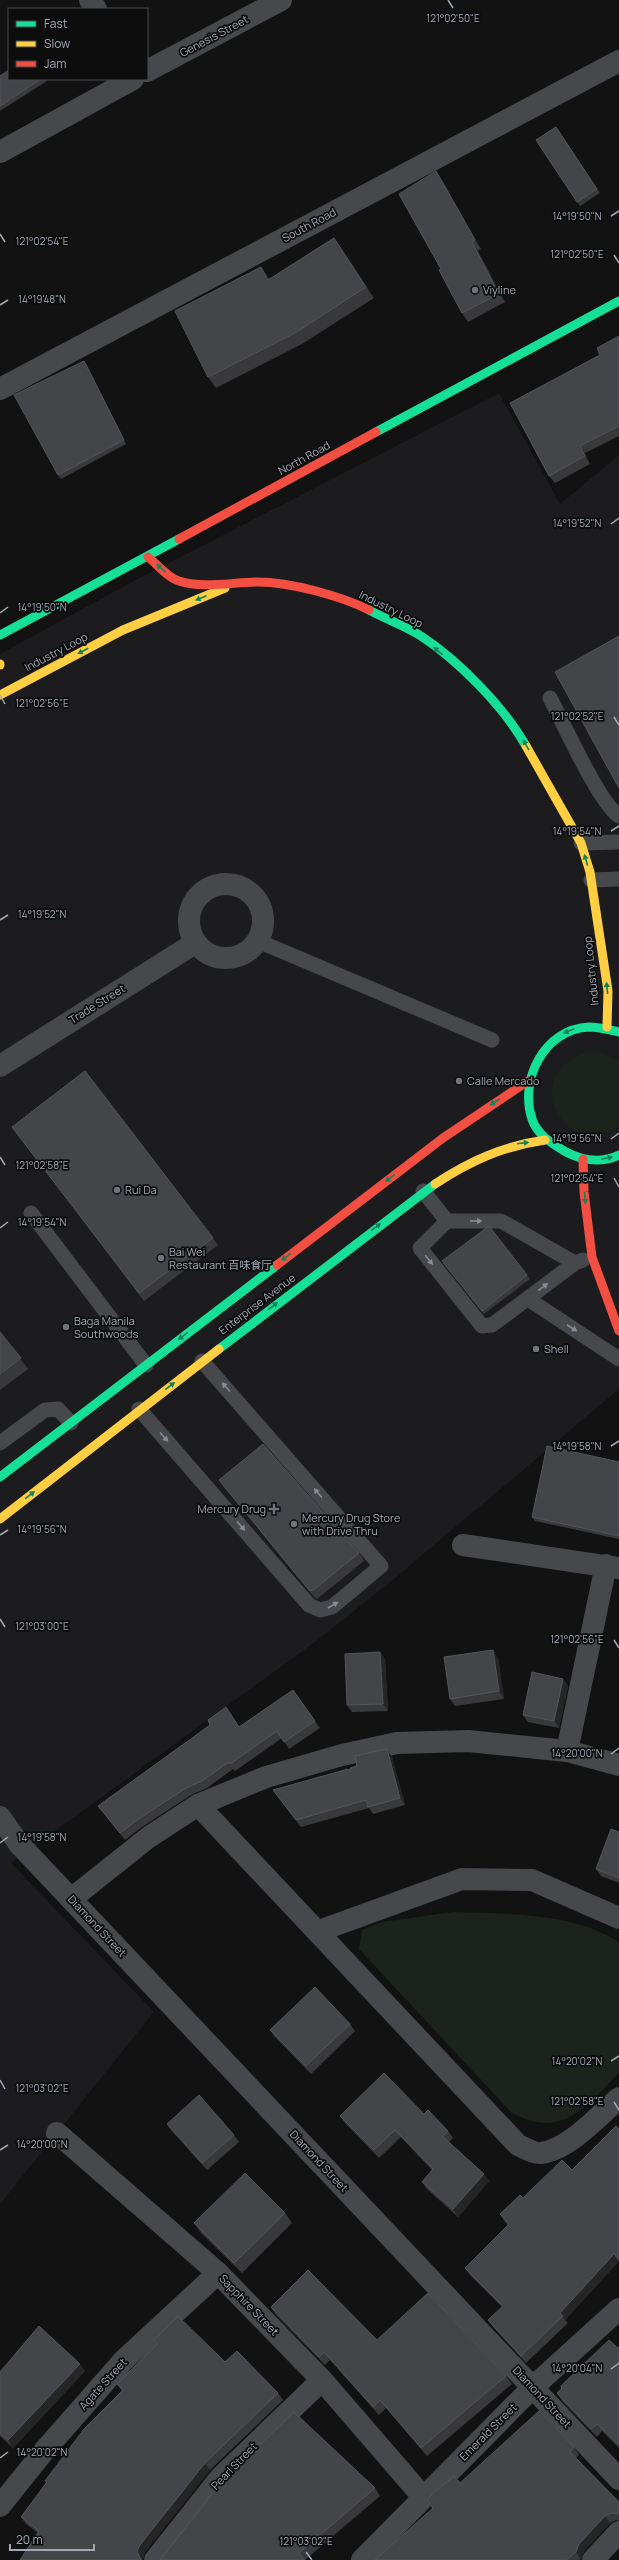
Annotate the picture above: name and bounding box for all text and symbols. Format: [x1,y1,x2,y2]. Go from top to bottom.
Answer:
legend [8,8,148,80]
street label: Genesis Street [177,11,251,60]
text: 121°02'50"E [426,11,480,25]
text: Fast [44,15,68,32]
text: Slow [44,35,70,52]
text: Jam [44,55,66,72]
street label: South Road [279,204,338,245]
text: 14°19'50"N [552,209,602,223]
text: 121°02'54"E [16,234,69,248]
text: 121°02'50"E [550,247,604,261]
place label: Viyline [483,282,516,297]
marker: Viyline [470,285,480,295]
text: 14°19'48"N [18,292,66,306]
street label: North Road [275,437,332,478]
text: 14°19'52"N [553,516,601,530]
one-way arrow [156,563,167,572]
street label: Industry Loop [357,587,426,631]
one-way arrow [195,595,207,602]
text: 14°19'50"N [17,600,67,614]
street label: Industry Loop [22,628,90,674]
one-way arrow [433,646,444,655]
one-way arrow [77,648,88,655]
text: 121°02'56"E [15,696,69,710]
text: 121°02'52"E [551,709,604,723]
one-way arrow [523,739,530,751]
text: 14°19'54"N [553,824,601,838]
one-way arrow [583,854,589,866]
text: 14°19'52"N [18,907,66,921]
street label: Industry Loop [579,935,602,1006]
street label: Trade Street [66,980,128,1027]
one-way arrow [604,982,611,994]
one-way arrow [563,1029,575,1035]
place label: Calle Mercado [467,1073,540,1088]
marker: Calle Mercado [454,1076,464,1086]
one-way arrow [490,1098,500,1106]
text: 14°19'56"N [552,1131,602,1145]
one-way arrow [517,1139,529,1146]
one-way arrow [601,1155,613,1161]
text: 121°02'58"E [15,1158,69,1172]
text: 121°02'54"E [551,1171,604,1185]
one-way arrow [384,1174,395,1182]
place label: Rui Da [125,1182,157,1197]
marker: Rui Da [112,1185,122,1195]
one-way arrow [581,1192,588,1204]
text: 14°19'54"N [18,1215,66,1229]
one-way arrow [470,1218,483,1224]
one-way arrow [371,1223,382,1232]
place label: Bai Wei Restaurant 百味食厅 [169,1244,272,1272]
marker: Bai Wei Restaurant 百味食厅 [156,1253,166,1263]
one-way arrow [281,1253,292,1261]
one-way arrow [425,1254,434,1265]
street label: Enterprise Avenue [215,1269,299,1337]
one-way arrow [537,1283,548,1292]
one-way arrow [267,1302,278,1311]
place label: Baga Manila Southwoods [74,1313,139,1341]
marker: Baga Manila Southwoods [61,1322,71,1332]
one-way arrow [567,1324,577,1332]
one-way arrow [178,1332,189,1340]
place label: Shell [544,1341,569,1356]
marker: Shell [531,1344,541,1354]
one-way arrow [164,1381,175,1390]
one-way arrow [221,1382,230,1392]
one-way arrow [159,1432,168,1442]
text: 14°19'58"N [553,1439,602,1453]
one-way arrow [314,1488,323,1499]
one-way arrow [25,1490,36,1499]
place label: Mercury Drug [198,1501,266,1516]
marker: Mercury Drug [269,1504,279,1514]
place label: Mercury Drug Store with Drive Thru [302,1510,401,1538]
marker: Mercury Drug Store with Drive Thru [289,1519,299,1529]
one-way arrow [237,1521,246,1531]
text: 14°19'56"N [17,1522,67,1536]
one-way arrow [327,1602,338,1609]
text: 121°03'00"E [15,1619,69,1633]
text: 121°02'56"E [550,1632,604,1646]
text: 14°20'00"N [551,1746,603,1760]
text: 14°19'58"N [18,1830,67,1844]
street label: Diamond Street [65,1892,130,1960]
text: 14°20'02"N [552,2054,603,2068]
text: 121°03'02"E [15,2081,69,2095]
text: 121°02'58"E [550,2094,604,2108]
street label: Diamond Street [287,2127,352,2195]
text: 14°20'00"N [16,2137,68,2151]
street label: Sapphire Street [216,2271,282,2339]
street label: Agate Street [75,2355,130,2413]
text: 14°20'04"N [552,2361,602,2375]
street label: Diamond Street [510,2363,575,2431]
street label: Emerald Street [456,2400,520,2464]
street label: Pearl Street [207,2439,260,2492]
text: 14°20'02"N [17,2445,68,2459]
scale bar [10,2526,94,2552]
text: 20 m [16,2531,43,2548]
text: 121°03'02"E [279,2534,333,2548]

